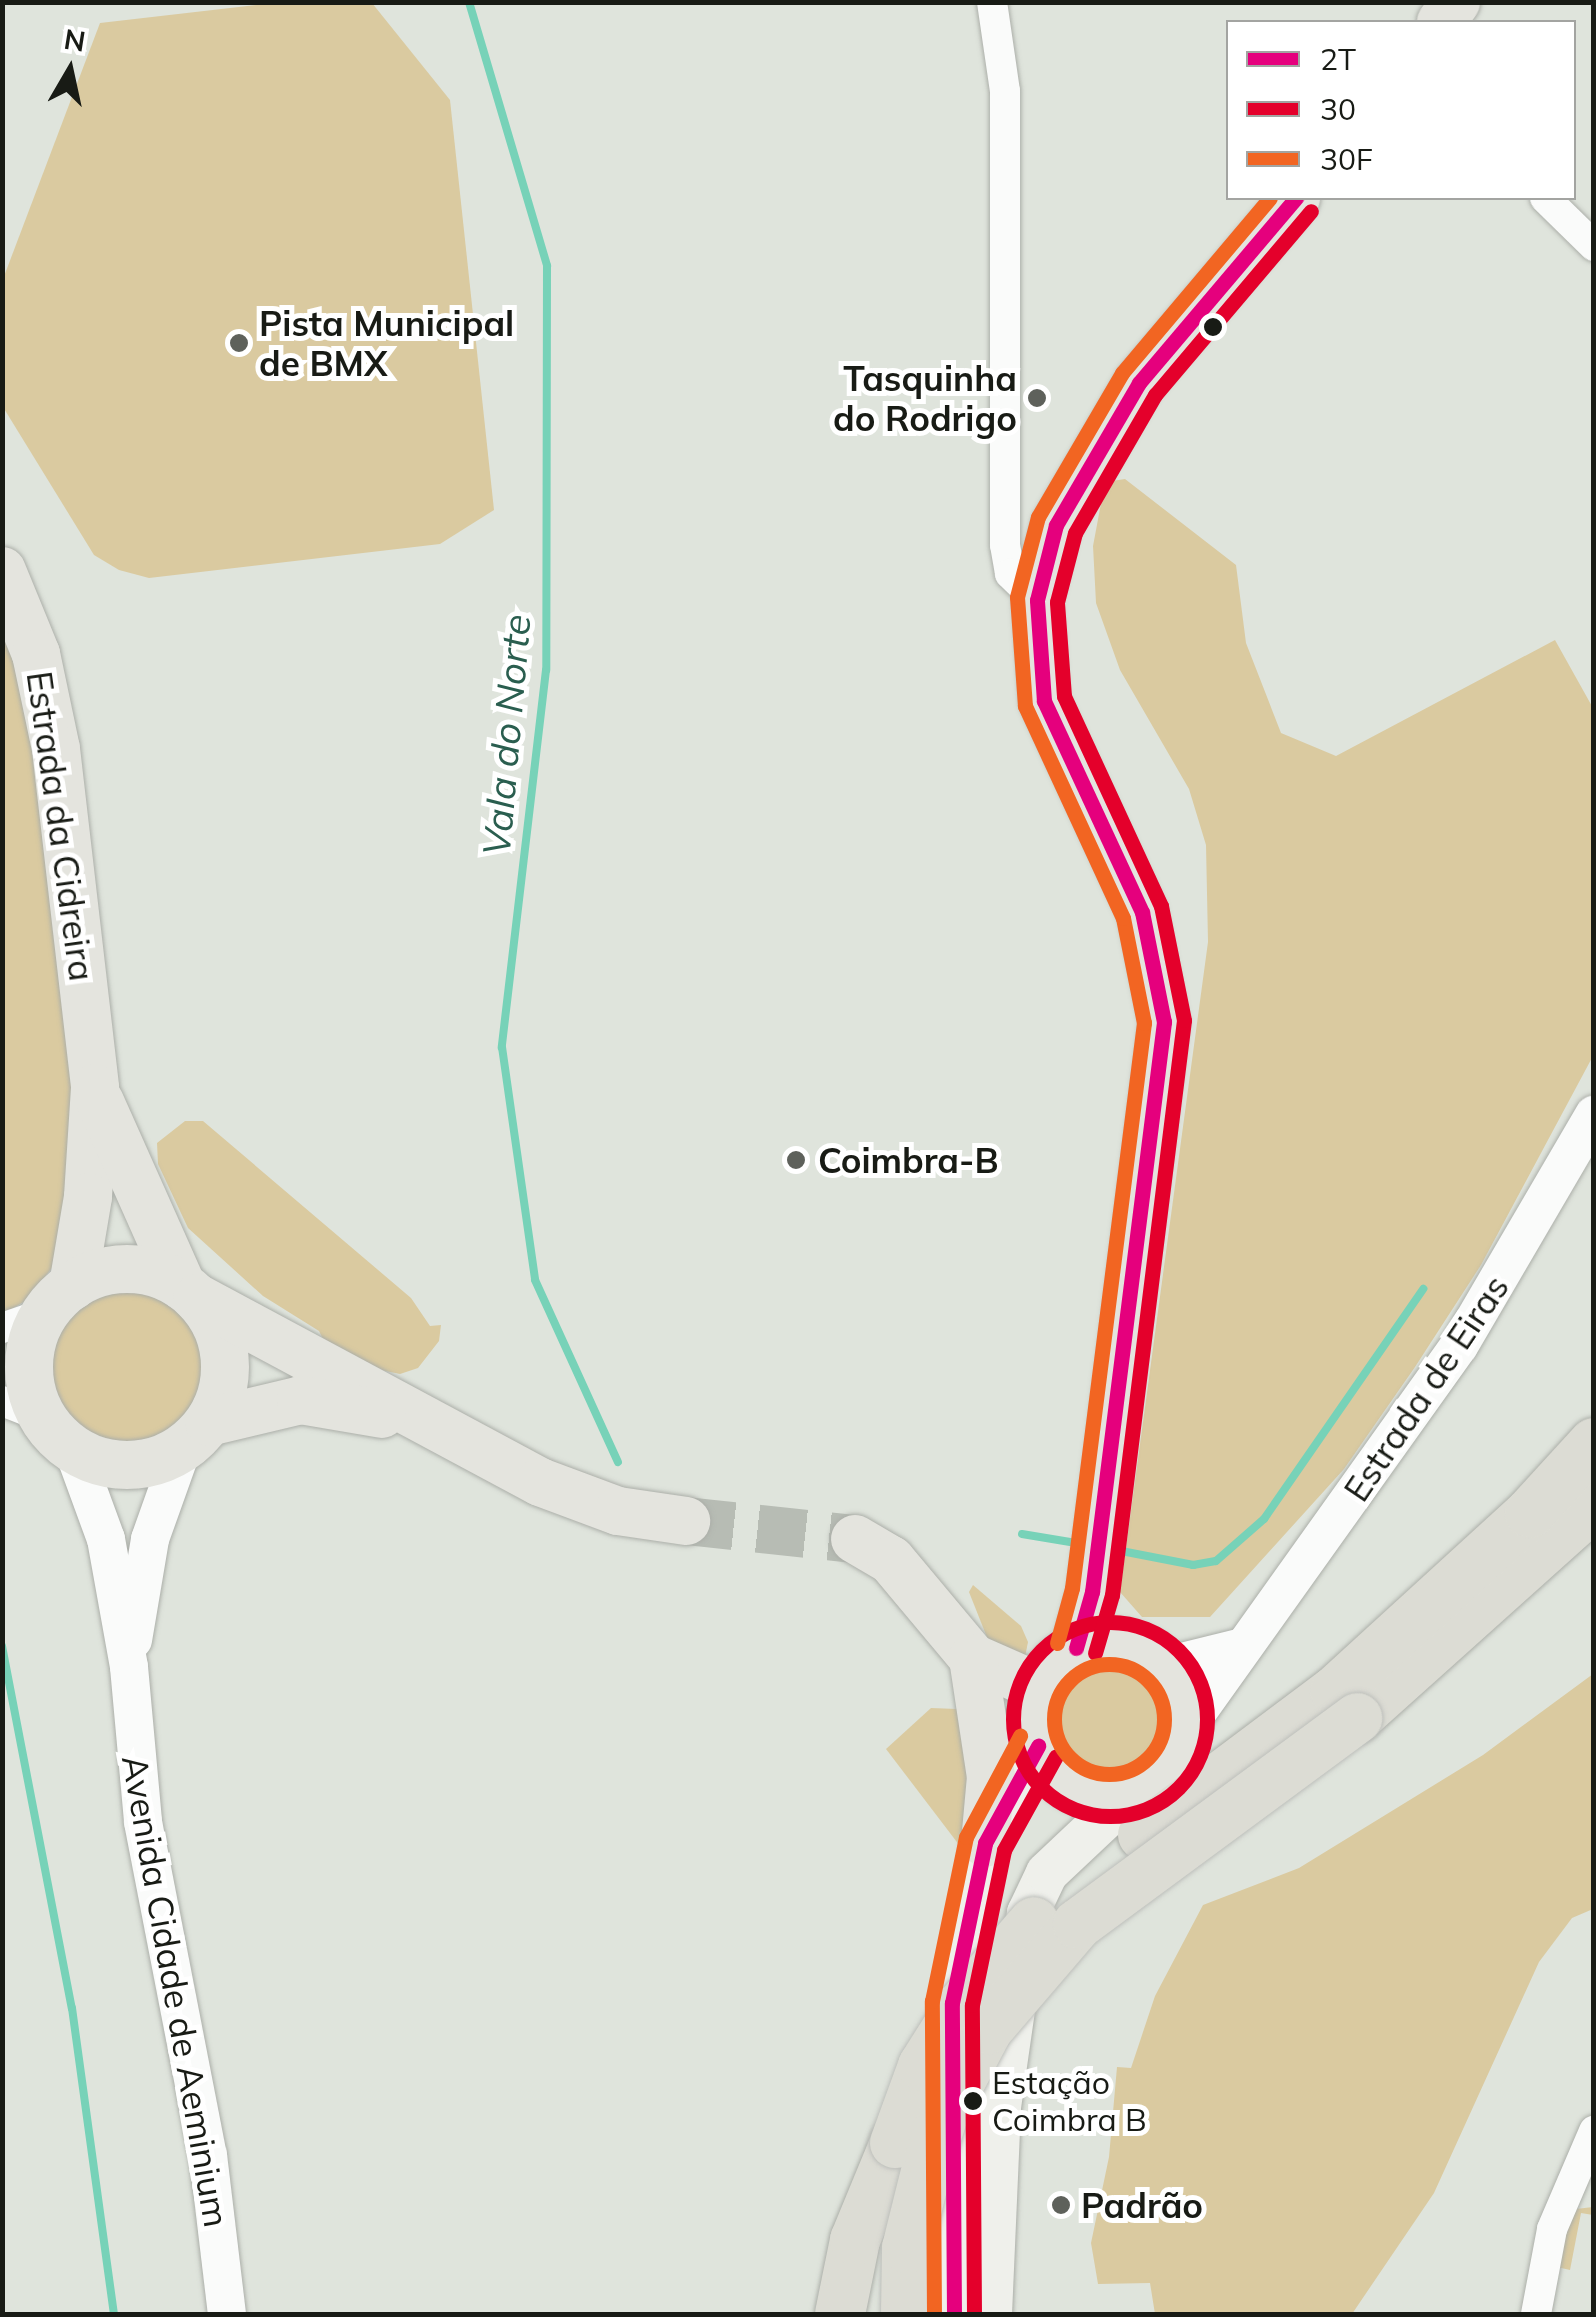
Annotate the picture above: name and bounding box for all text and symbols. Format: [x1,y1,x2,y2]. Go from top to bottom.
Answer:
north arrow [20,20,120,120]
legend [1226,20,1576,200]
text: N [62,21,88,59]
text: 2T [1320,40,1356,78]
text: 30 [1320,90,1356,128]
text: 30F [1320,140,1373,178]
place label: Pista Municipal de BMX [259,302,514,384]
unlabelled marker [1203,317,1223,337]
marker: Pista Municipal de BMX [228,332,250,354]
place label: Tasquinha do Rodrigo [833,357,1017,439]
marker: Tasquinha do Rodrigo [1026,387,1048,409]
water label: Vala do Norte [474,612,540,858]
street label: Estrada da Cidreira [18,668,104,984]
place label: Coimbra-B [818,1139,999,1181]
marker: Coimbra-B [783,1147,809,1173]
street label: Estrada de Eiras [1335,1267,1517,1509]
street label: Avenida Cidade de Aeminium [114,1752,238,2230]
place label: Estação Coimbra B [992,2064,1147,2139]
marker: Estação Coimbra B [963,2091,983,2111]
place label: Padrão [1081,2184,1203,2226]
marker: Padrão [1050,2194,1072,2216]

